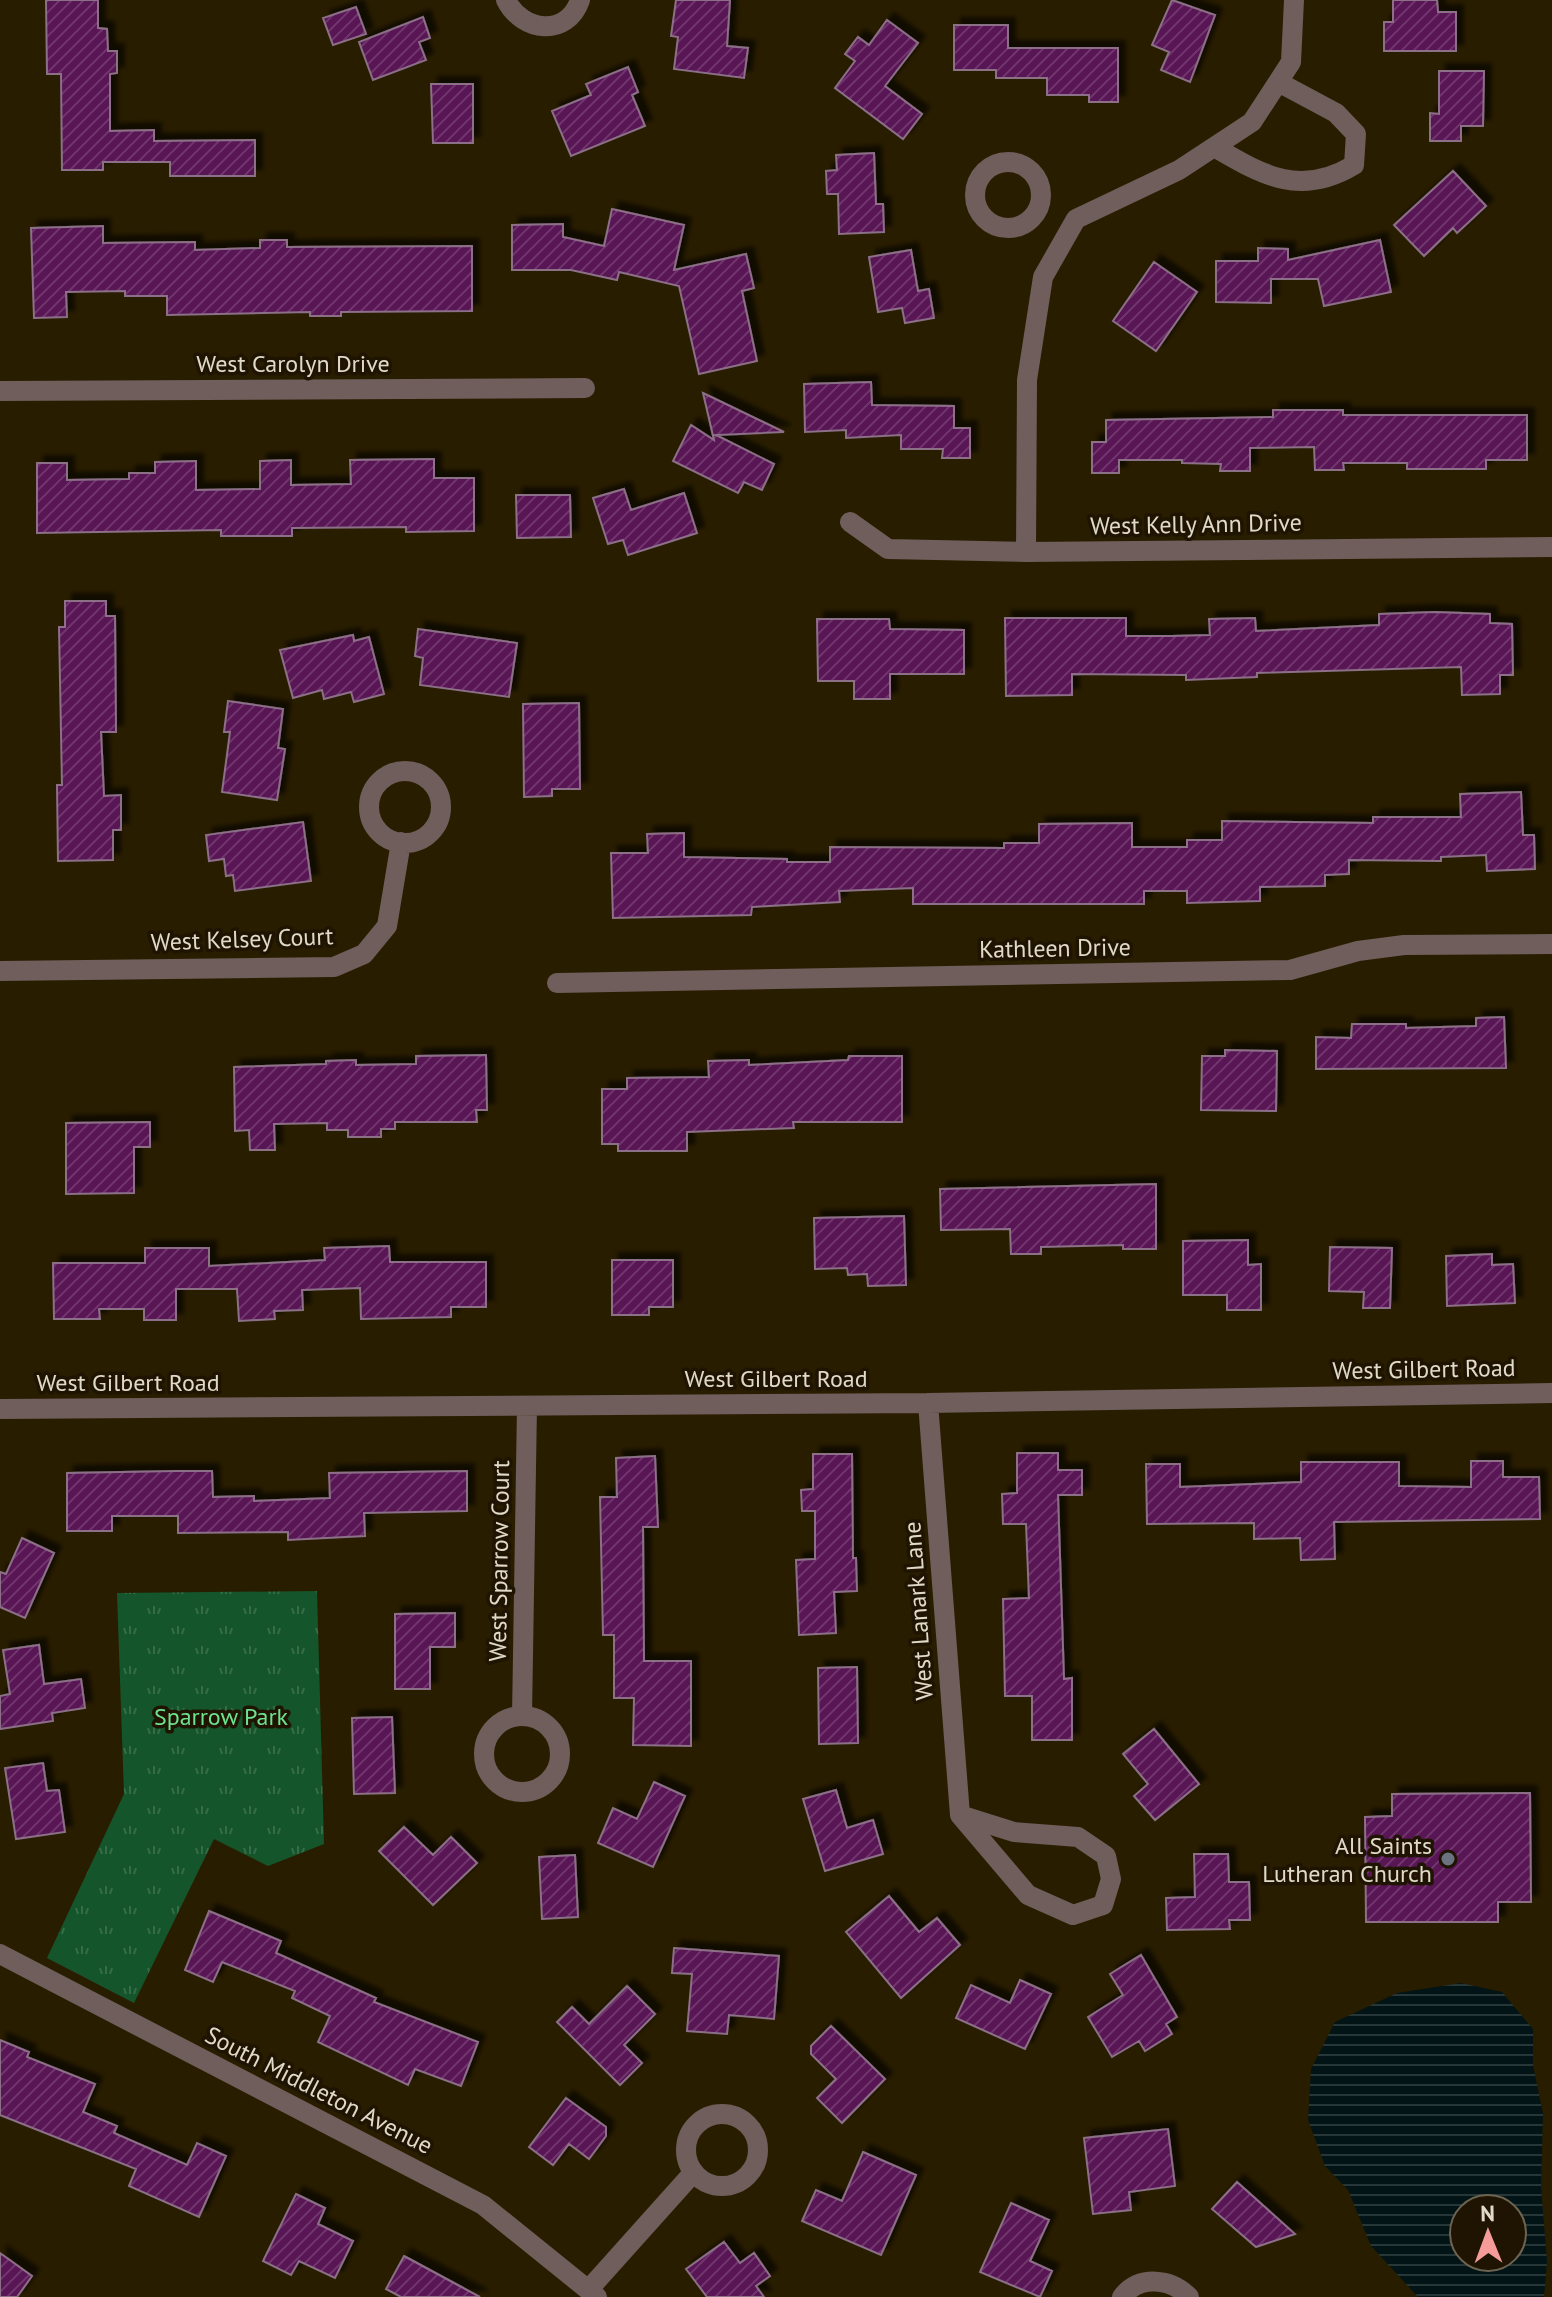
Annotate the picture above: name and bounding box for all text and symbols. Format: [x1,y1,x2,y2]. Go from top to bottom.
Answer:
street label: West Carolyn Drive [196,348,390,379]
street label: West Kelly Ann Drive [1090,507,1302,541]
street label: West Kelsey Court [150,920,334,958]
street label: Kathleen Drive [979,931,1131,965]
street label: West Gilbert Road [1332,1352,1516,1386]
street label: West Gilbert Road [684,1363,868,1394]
street label: West Gilbert Road [36,1367,220,1398]
street label: West Sparrow Court [482,1460,516,1662]
street label: West Lanark Lane [896,1521,940,1701]
park label: Sparrow Park [154,1701,289,1732]
place label: All Saints Lutheran Church [1262,1830,1432,1889]
marker: All Saints Lutheran Church [1439,1850,1457,1868]
street label: South Middleton Avenue [200,2019,438,2161]
north arrow [1448,2193,1528,2273]
text: N [1480,2199,1495,2227]

